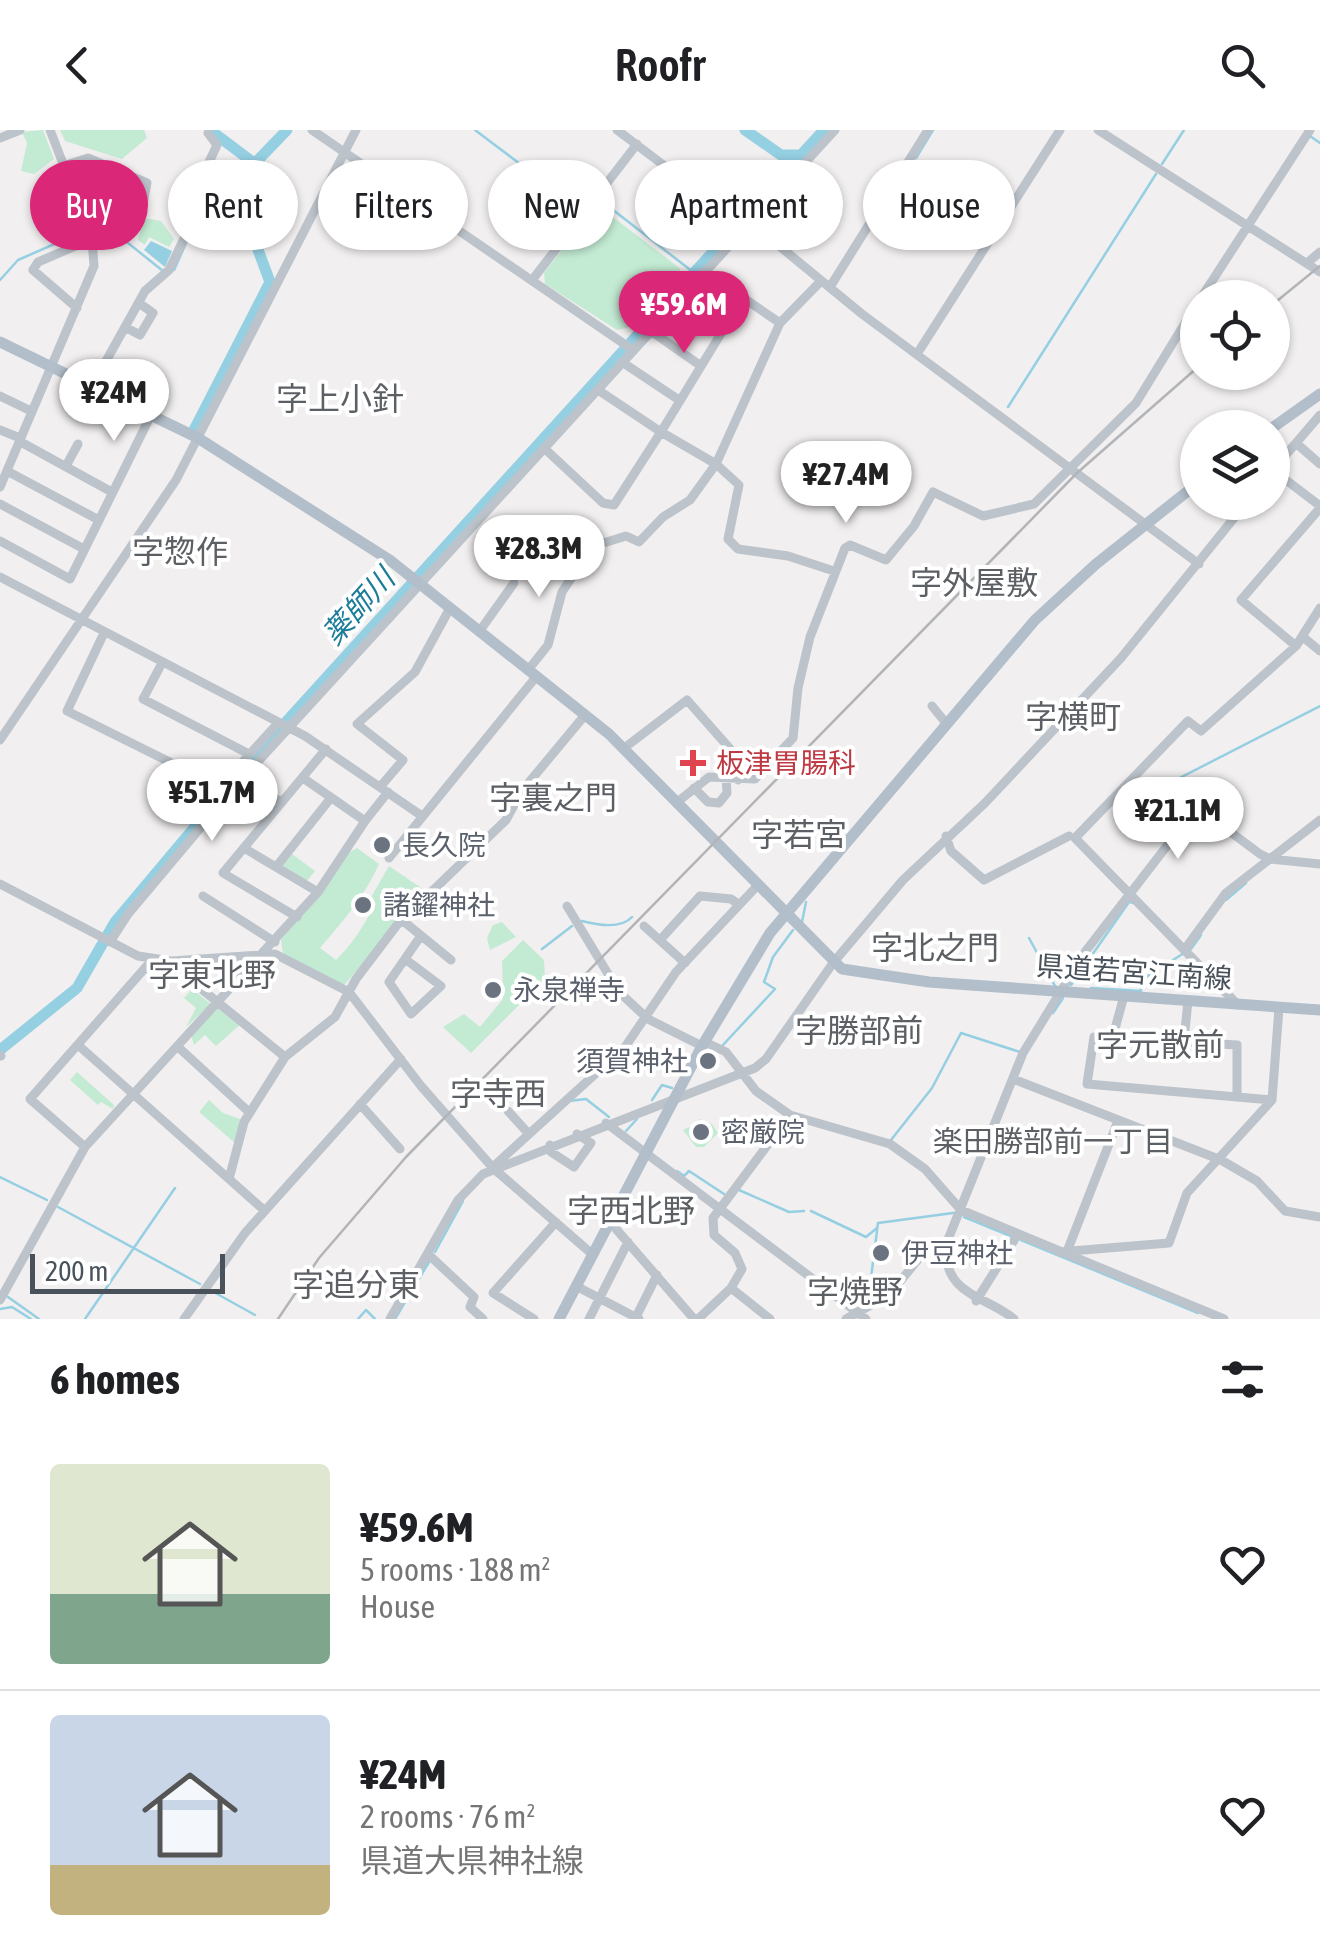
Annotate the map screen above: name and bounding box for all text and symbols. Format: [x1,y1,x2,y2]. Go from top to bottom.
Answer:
icon: back [50,38,105,93]
icon: search [1215,38,1270,93]
text: Roofr [615,39,705,91]
chip: Buy [30,160,148,250]
chip: Rent [168,160,298,250]
chip: Filters [318,160,468,250]
chip: New [488,160,615,250]
chip: Apartment [635,160,843,250]
chip: House [863,160,1015,250]
pin: ¥59.6M [603,271,765,356]
map controls [1180,280,1290,520]
button: locate [1180,280,1290,390]
text: ¥59.6M [641,285,727,322]
pin: ¥24M [55,359,173,444]
text: ¥24M [81,373,147,410]
district label: 字上小針 [276,380,404,417]
button: layers [1180,410,1290,520]
pin: ¥27.4M [765,441,927,526]
text: ¥27.4M [803,455,889,492]
pin: ¥28.3M [458,515,620,600]
text: ¥28.3M [496,529,582,566]
district label: 字惣作 [132,533,228,570]
water label: 薬師川 [315,559,403,651]
district label: 字外屋敷 [910,564,1038,601]
district label: 字横町 [1025,698,1121,735]
place label: 板津胃腸科 [716,747,856,779]
marker: 板津胃腸科 [680,750,706,776]
pin: ¥51.7M [131,759,293,844]
text: ¥51.7M [169,773,255,810]
pin: ¥21.1M [1097,777,1259,862]
district label: 字裏之門 [489,779,617,816]
text: ¥21.1M [1135,791,1221,828]
district label: 字若宮 [751,816,847,853]
place label: 長久院 [402,829,486,861]
marker: 長久院 [371,834,393,856]
place label: 諸鑃神社 [383,889,495,921]
marker: 諸鑃神社 [352,894,374,916]
district label: 字北之門 [871,929,999,966]
street label: 県道若宮江南線 [1035,949,1233,995]
district label: 字東北野 [148,956,276,993]
place label: 永泉禅寺 [513,974,625,1006]
marker: 永泉禅寺 [482,979,504,1001]
district label: 字勝部前 [795,1012,923,1049]
district label: 字元散前 [1096,1026,1224,1063]
place label: 須賀神社 [576,1045,688,1077]
marker: 須賀神社 [697,1050,719,1072]
district label: 字寺西 [450,1075,546,1112]
place label: 密厳院 [721,1116,805,1148]
marker: 密厳院 [690,1121,712,1143]
district label: 楽田勝部前一丁目 [933,1124,1173,1158]
district label: 字西北野 [567,1192,695,1229]
place label: 伊豆神社 [901,1237,1013,1269]
marker: 伊豆神社 [870,1242,892,1264]
scale bar [30,1249,225,1294]
text: 200 m [45,1255,108,1287]
district label: 字追分東 [292,1266,420,1303]
district label: 字焼野 [807,1273,903,1310]
icon: filters [1215,1352,1270,1407]
text: 6 homes [50,1355,180,1403]
text: ¥59.6M [360,1503,474,1551]
icon: home [130,1504,250,1624]
icon: heart [1215,1537,1270,1592]
text: 5 rooms · 188 m² [360,1551,550,1588]
text: House [360,1588,435,1625]
text: ¥24M [360,1750,446,1798]
icon: home [130,1755,250,1875]
icon: heart [1215,1788,1270,1843]
text: 2 rooms · 76 m² [360,1798,535,1835]
text: 県道大県神社線 [360,1842,584,1879]

